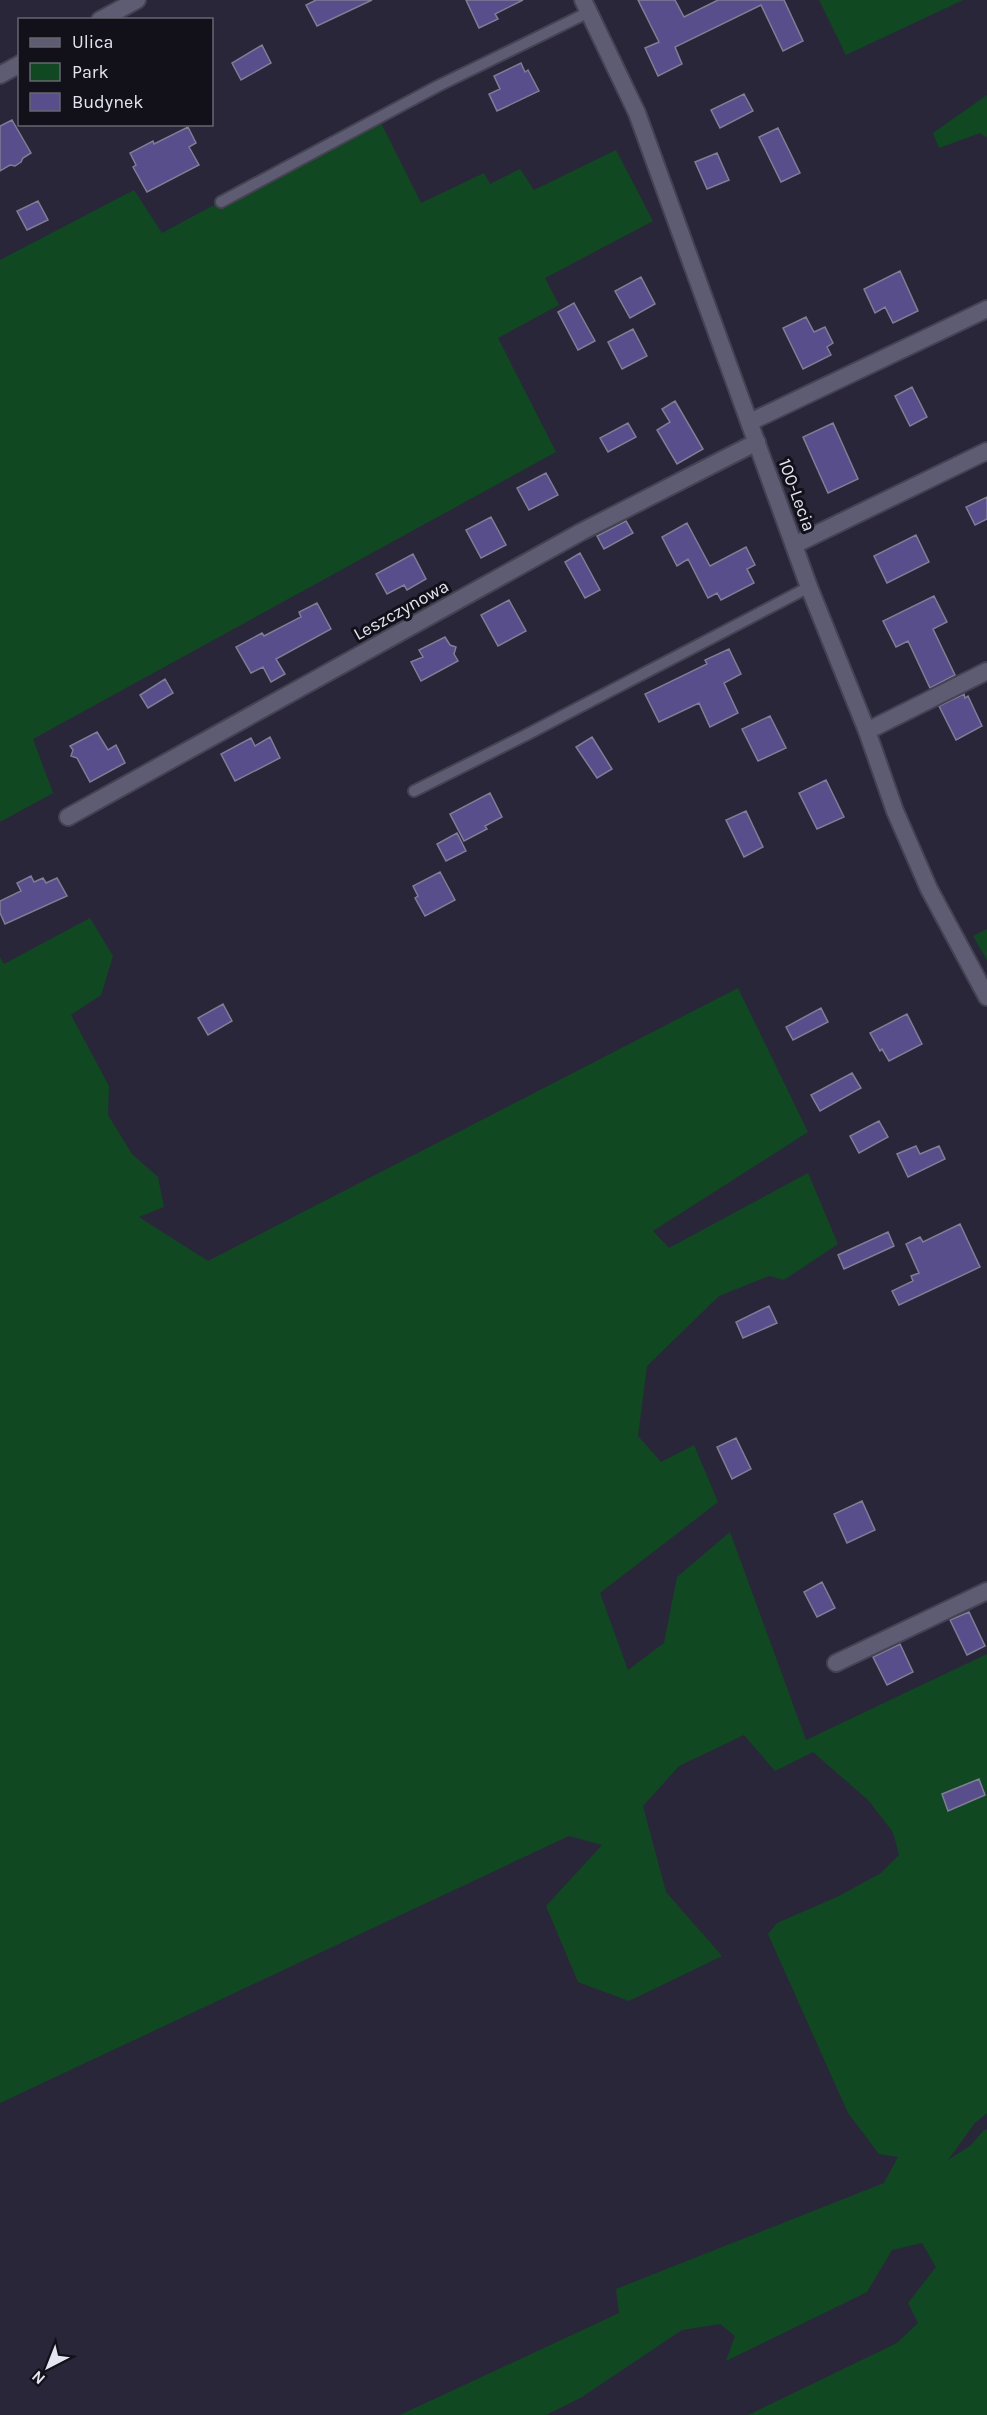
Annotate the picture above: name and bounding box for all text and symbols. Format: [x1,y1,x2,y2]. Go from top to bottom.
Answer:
legend [18,18,213,126]
text: Ulica [72,31,113,53]
text: Park [72,61,109,83]
text: Budynek [72,91,143,113]
street label: 100-Lecia [774,456,820,534]
street label: Leszczynowa [350,575,452,645]
north arrow [18,2337,78,2397]
text: N [28,2367,49,2389]

